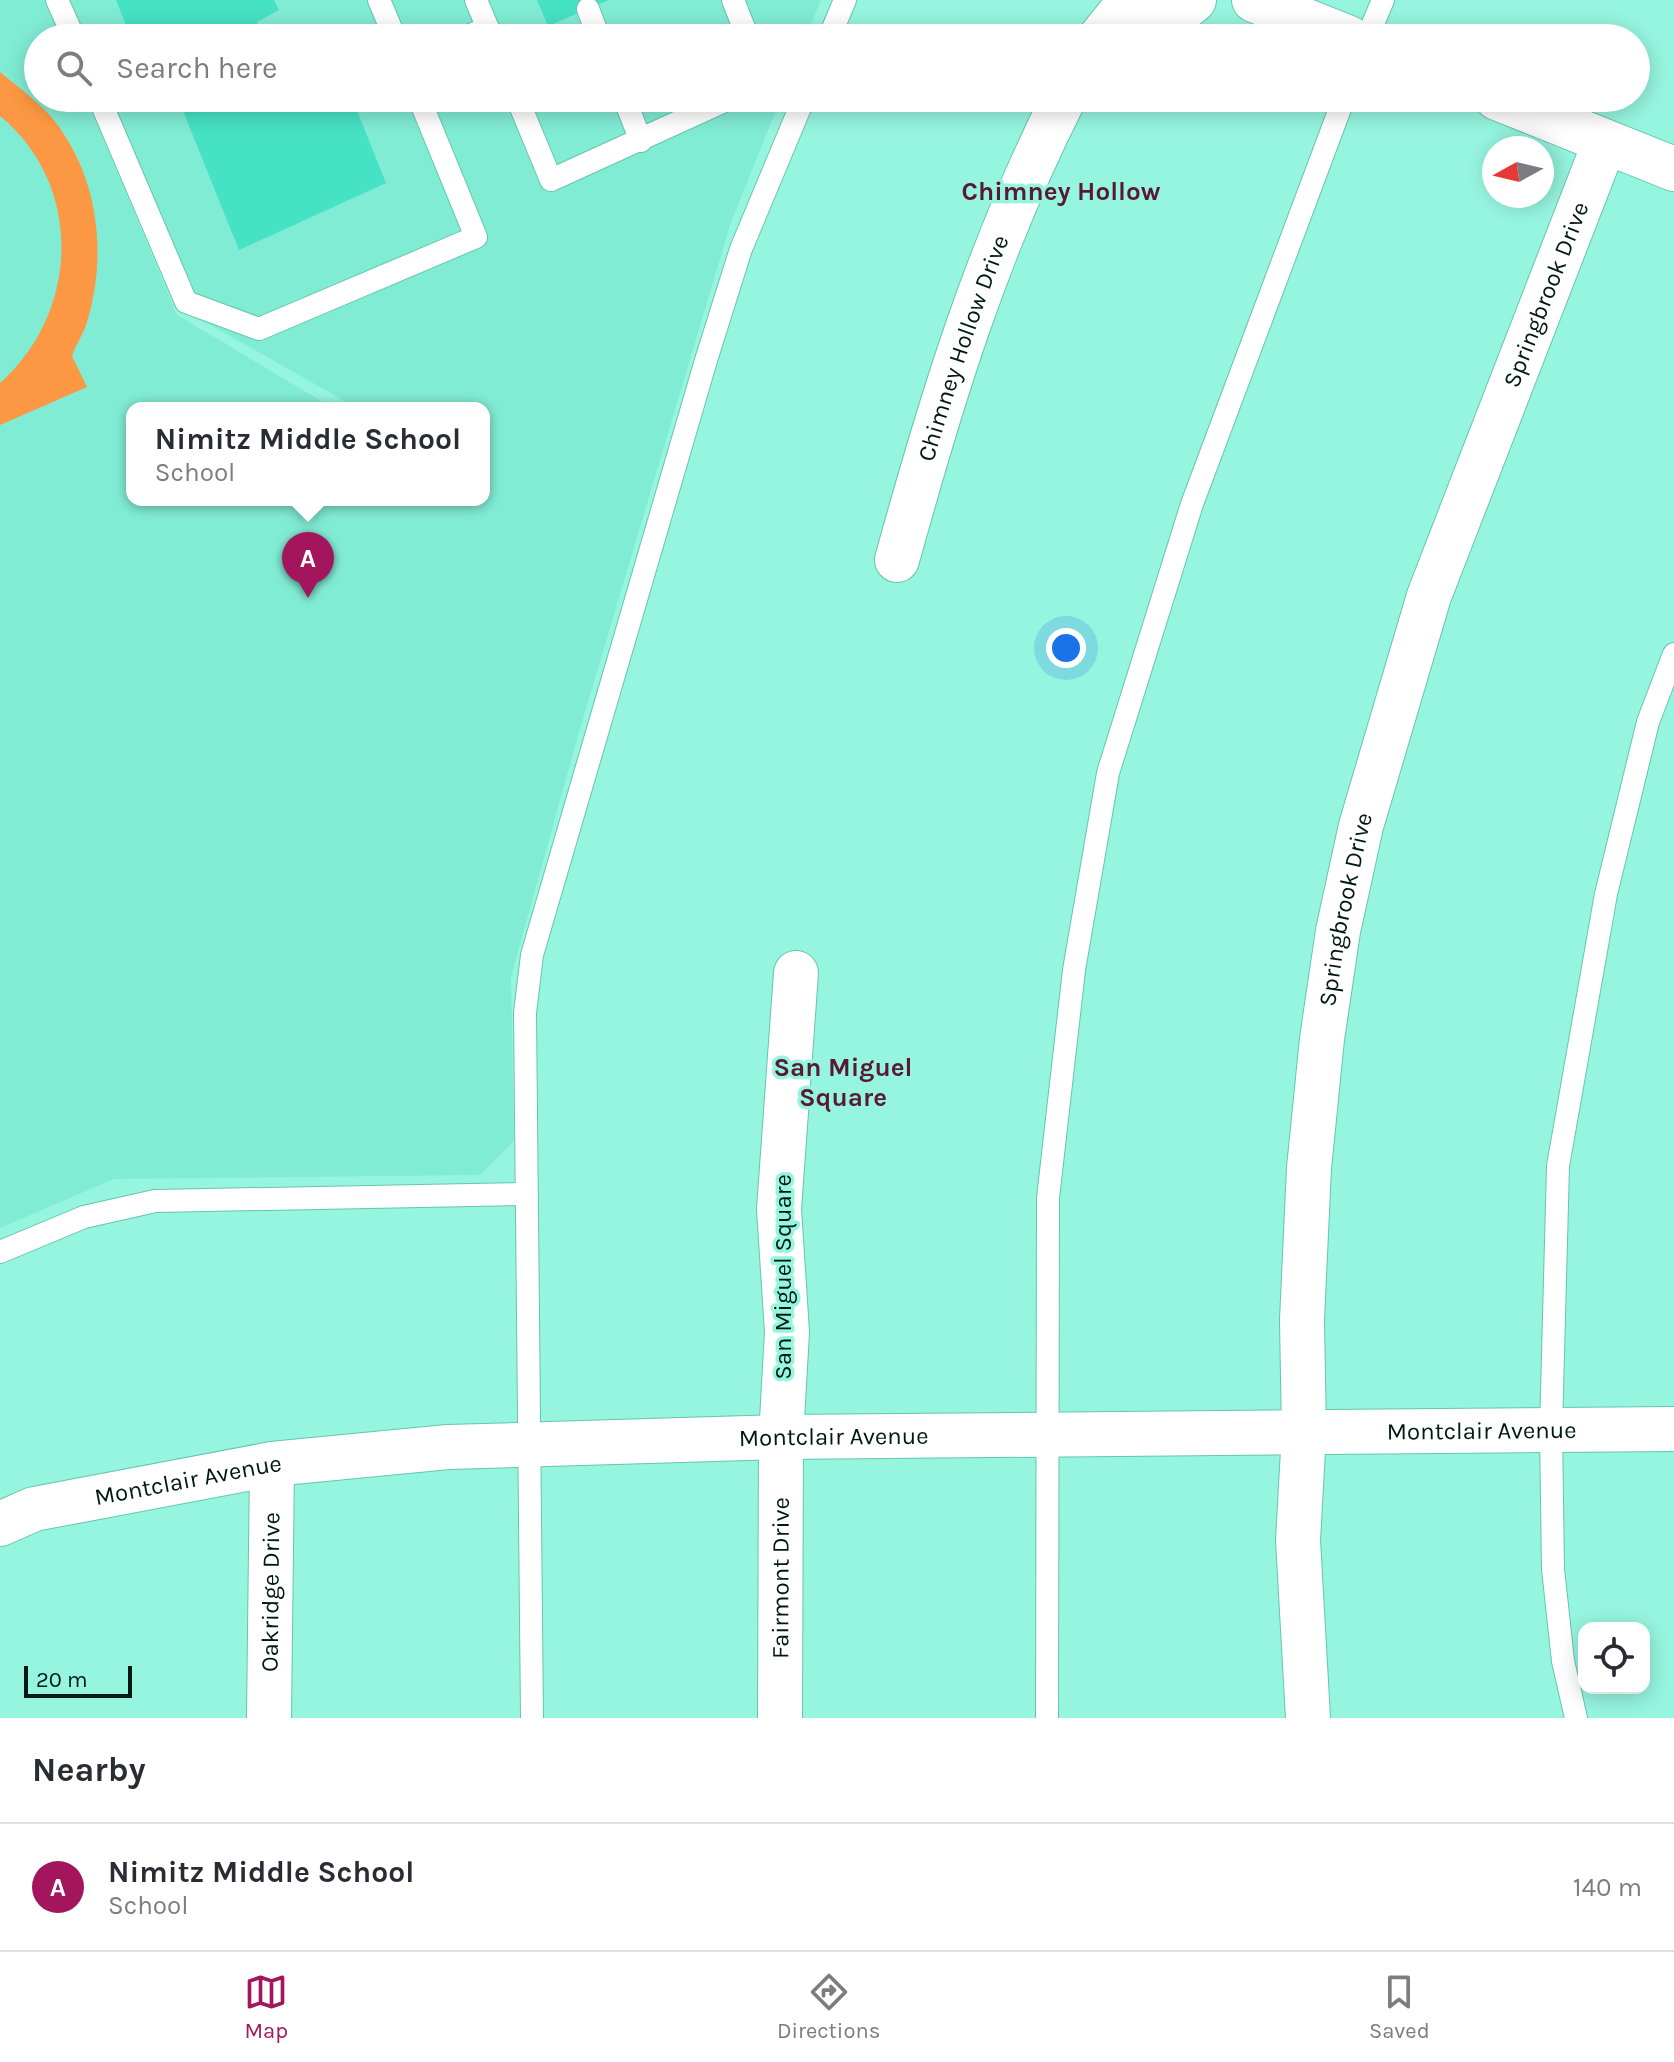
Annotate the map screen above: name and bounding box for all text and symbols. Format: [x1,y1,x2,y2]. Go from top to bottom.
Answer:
search box [24,24,1650,112]
icon: search [52,46,96,90]
text: Search here [116,50,277,86]
north arrow [1482,136,1554,208]
district label: Chimney Hollow [962,176,1161,207]
street label: Springbrook Drive [1497,198,1594,392]
street label: Chimney Hollow Drive [912,231,1015,465]
popup [126,402,490,506]
text: Nimitz Middle School [155,421,461,457]
text: School [155,457,235,488]
pin: A [282,532,334,598]
your location [1046,628,1086,668]
street label: Springbrook Drive [1313,809,1378,1008]
district label: San Miguel Square [774,1052,912,1113]
street label: San Miguel Square [769,1174,797,1380]
street label: Montclair Avenue [1387,1416,1577,1446]
street label: Montclair Avenue [738,1422,929,1452]
street label: Montclair Avenue [92,1449,283,1511]
street label: Fairmont Drive [766,1497,795,1659]
street label: Oakridge Drive [256,1512,285,1672]
map controls [1578,1622,1650,1694]
button: locate [1578,1622,1650,1694]
scale bar [24,1662,132,1698]
text: 20 m [36,1667,88,1693]
text: Nearby [32,1750,146,1790]
text: Nimitz Middle School [108,1854,414,1890]
text: A [50,1872,66,1903]
text: 140 m [1573,1872,1642,1903]
text: School [108,1890,189,1921]
tab: Map [244,1970,288,2044]
tab: Directions [777,1970,880,2044]
tab: Saved [1369,1970,1430,2044]

